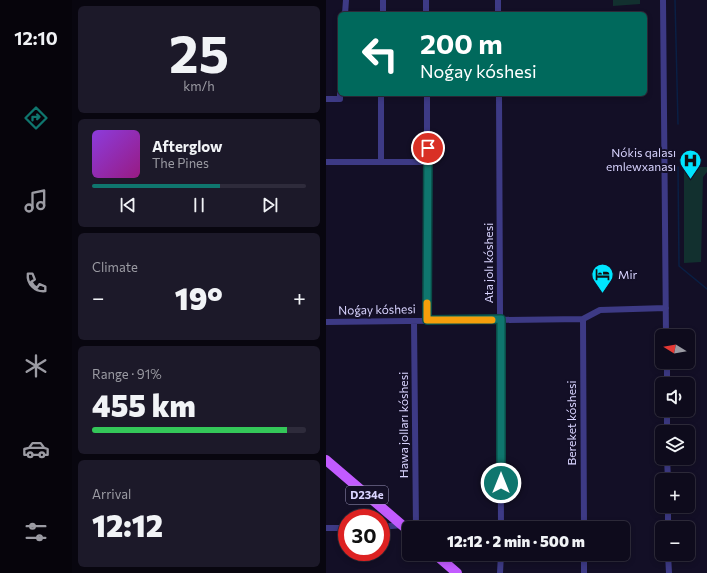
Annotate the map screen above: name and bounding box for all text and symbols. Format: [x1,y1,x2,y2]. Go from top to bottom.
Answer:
text: 25 [169,20,229,84]
text: 200 m [420,26,503,60]
text: 12:10 [14,27,58,49]
icon: left [354,28,406,80]
text: Noǵay kóshesi [420,60,537,82]
text: km/h [183,78,215,94]
icon: directions [22,104,50,132]
pin [411,131,445,165]
text: Afterglow [152,137,222,155]
icon: arrive [417,137,439,159]
place label: Nókis qalası emlewxanası [606,145,676,173]
hospital icon: Nókis qalası emlewxanası [678,147,704,180]
text: The Pines [152,155,209,171]
icon: music [22,187,50,215]
icon: previous [117,194,139,216]
icon: pause [188,194,210,216]
icon: next [259,194,281,216]
street label: Ata jolı kóshesi [481,223,495,303]
text: Climate [92,259,138,275]
hotel icon: Mir [589,262,615,295]
place label: Mir [618,267,638,281]
icon: phone [22,269,50,297]
text: 19° [175,279,223,316]
text: − [92,284,105,311]
text: + [293,284,306,311]
street label: Noǵay kóshesi [338,301,416,317]
north arrow [655,329,695,369]
map controls [655,329,695,561]
icon: climate [22,352,50,380]
text: Range · 91% [92,366,162,382]
street label: Hawa jolları kóshesi [396,372,410,478]
button: sound [655,377,695,417]
street label: Bereket kóshesi [564,380,578,466]
text: 455 km [92,386,196,423]
button: layers [655,425,695,465]
icon: car [22,435,50,463]
position arrow [480,462,522,504]
button: + [655,473,695,513]
text: Arrival [92,486,131,502]
road number: D234e [346,486,388,504]
text: 12:12 [92,506,163,543]
speed limit sign: 30 [338,509,390,561]
icon: filters [22,518,50,546]
button: − [655,521,695,561]
text: 12:12 · 2 min · 500 m [447,532,585,550]

